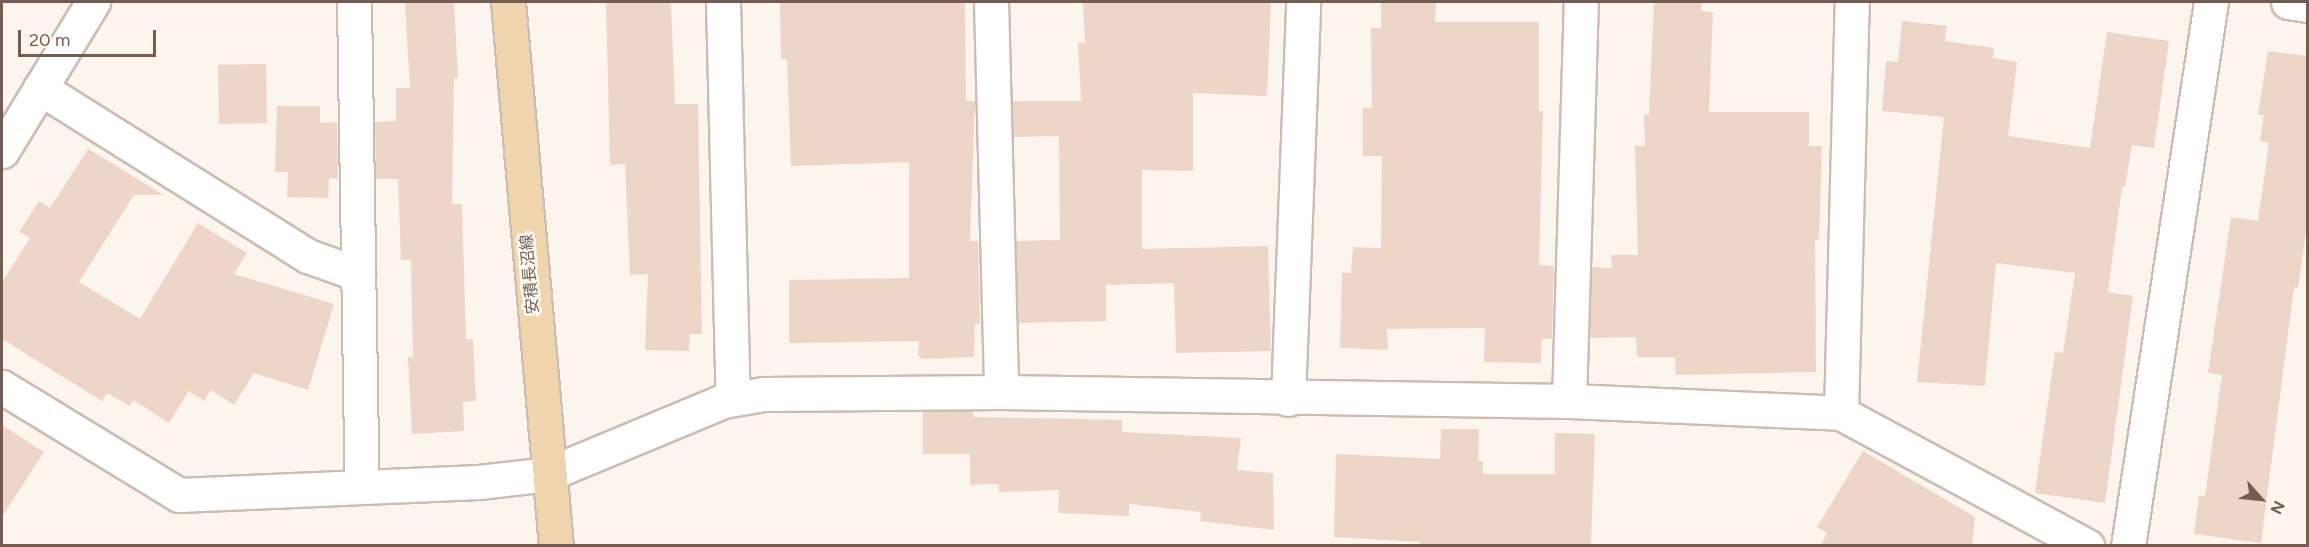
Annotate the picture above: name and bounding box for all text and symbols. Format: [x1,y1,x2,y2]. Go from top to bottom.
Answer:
scale bar [21,18,159,56]
text: 20 m [29,29,70,51]
street label: 安積長沼線 [517,233,543,315]
north arrow [2231,469,2291,529]
text: N [2266,498,2289,517]

